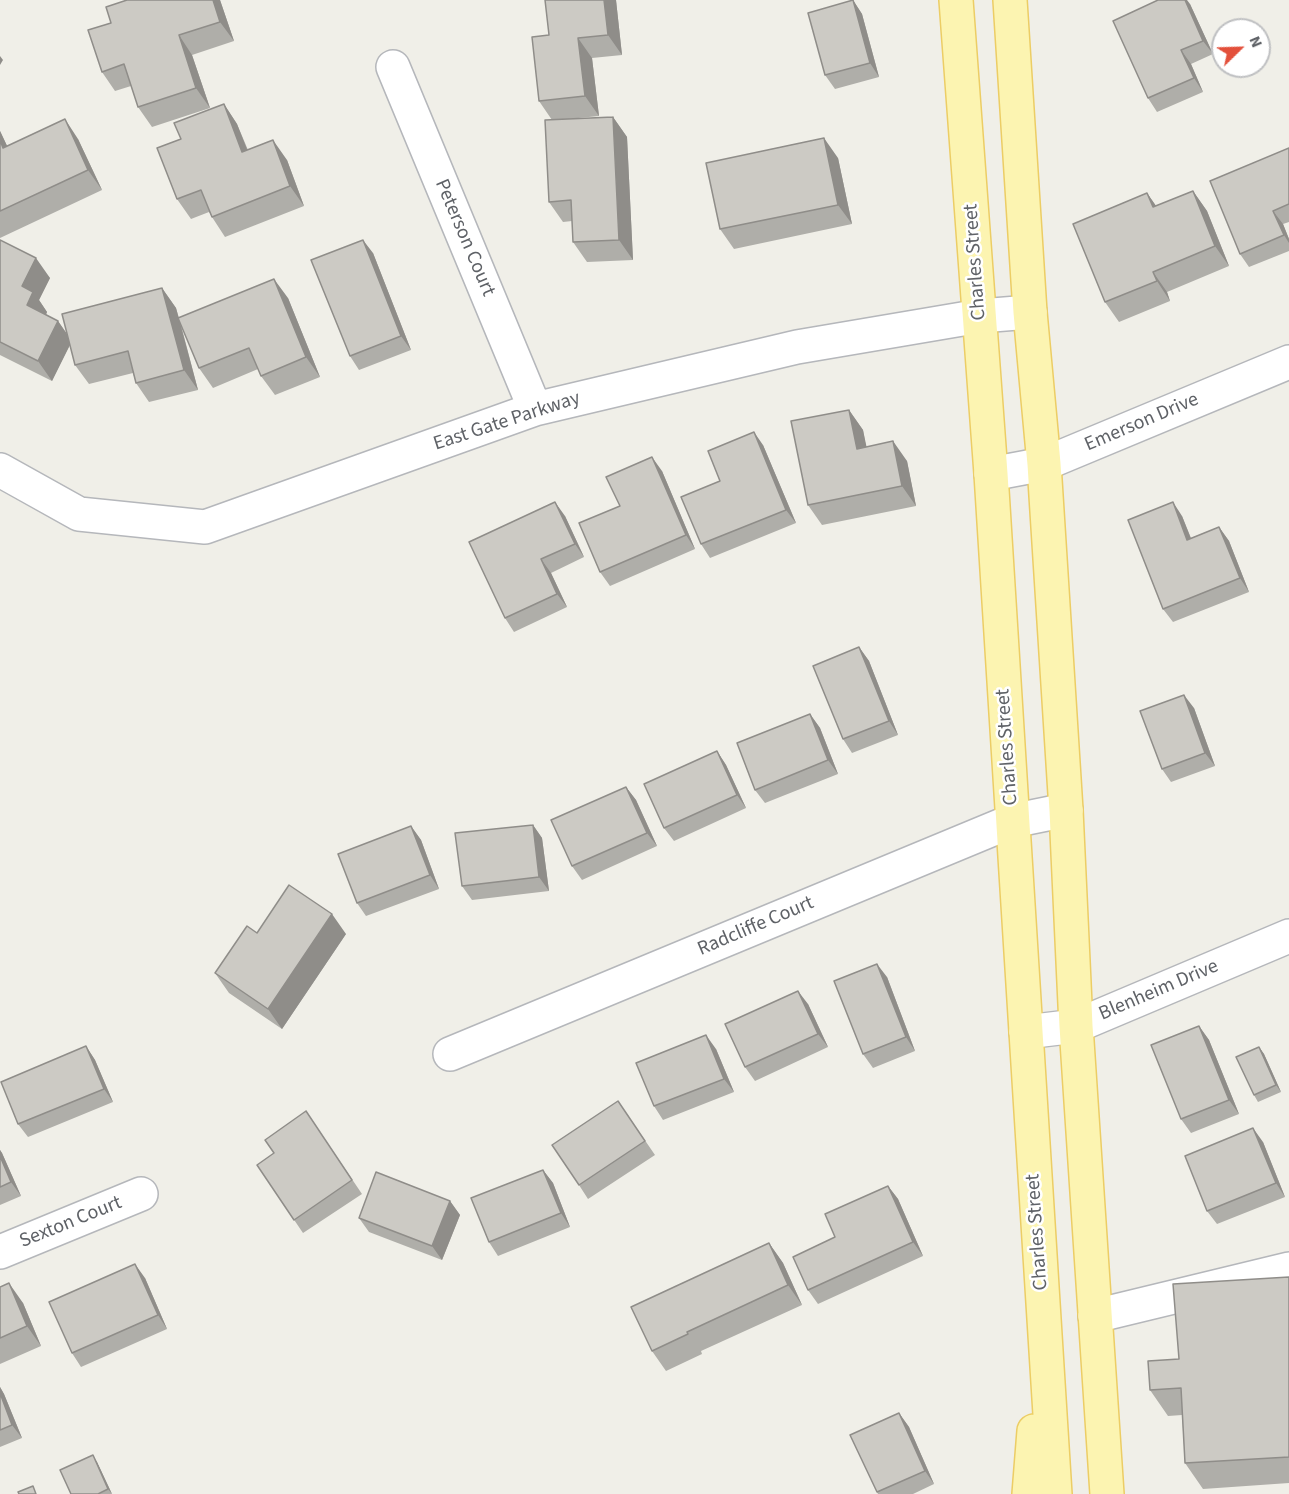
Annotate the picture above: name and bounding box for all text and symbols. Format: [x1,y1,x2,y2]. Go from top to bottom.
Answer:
north arrow [1211,18,1271,78]
text: N [1244,33,1268,51]
street label: Peterson Court [429,176,499,300]
street label: Charles Street [960,203,992,321]
street label: East Gate Parkway [431,387,583,457]
street label: Emerson Drive [1081,388,1203,458]
street label: Charles Street [992,688,1024,806]
street label: Radcliffe Court [694,892,818,962]
street label: Blenheim Drive [1096,955,1222,1027]
street label: Charles Street [1022,1173,1054,1291]
street label: Sexton Court [16,1192,126,1254]

